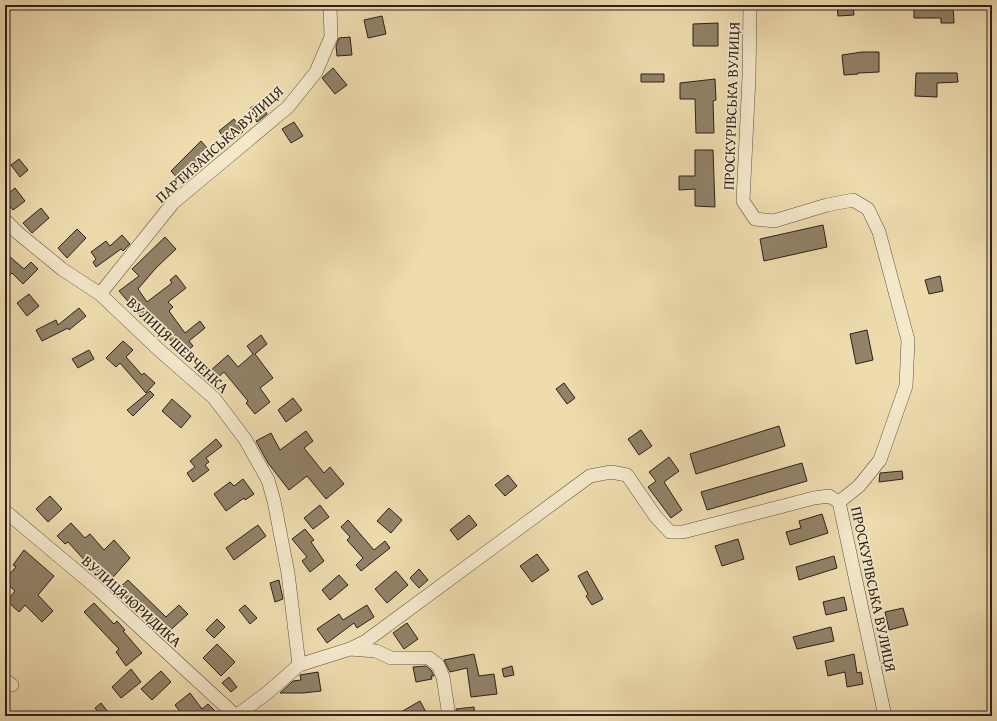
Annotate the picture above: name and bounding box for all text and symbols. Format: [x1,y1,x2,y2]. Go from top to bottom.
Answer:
street label: ПРОСКУРІВСЬКА ВУЛИЦЯ [718,21,744,191]
street label: ПАРТИЗАНСЬКА ВУЛИЦЯ [150,81,288,207]
street label: ВУЛИЦЯ ШЕВЧЕНКА [122,292,234,398]
street label: ПРОСКУРІВСЬКА ВУЛИЦЯ [846,504,902,674]
street label: ВУЛИЦЯ ЮРИДИКА [77,550,187,652]

